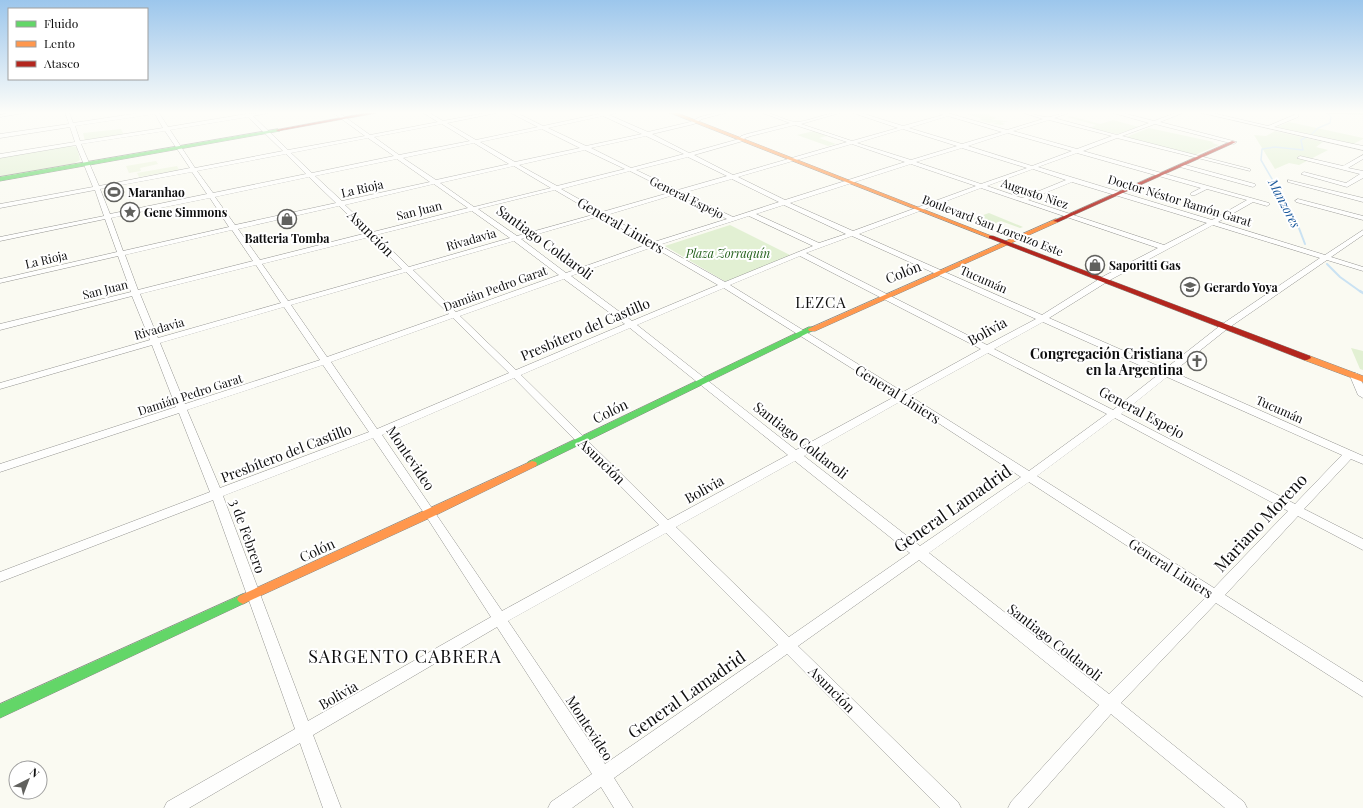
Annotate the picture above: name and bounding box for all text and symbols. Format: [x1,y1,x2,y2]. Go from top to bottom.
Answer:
legend [8,8,148,80]
text: Fluido [44,15,79,31]
text: Lento [44,35,76,51]
text: Atasco [43,55,80,71]
street label: Doctor Néstor Ramón Garat [1106,170,1255,230]
street label: General Espejo [647,172,727,222]
street label: Augusto Niez [998,174,1071,212]
street label: La Rioja [339,175,385,201]
water label: Manzores [1265,175,1305,231]
sports icon: Maranhao [103,181,125,203]
place label: Maranhao [128,184,185,200]
street label: Boulevard San Lorenzo Este [920,191,1066,259]
street label: General Liniers [574,192,668,258]
street label: San Juan [395,197,443,223]
street label: Santiago Coldaroli [493,200,597,284]
place icon: Gene Simmons [119,201,141,223]
place label: Gene Simmons [144,204,228,220]
street label: Asunción [343,205,399,261]
shop icon: Batteria Tomba [276,208,298,230]
street label: Rivadavia [444,224,498,254]
place label: Batteria Tomba [245,230,330,246]
park label: Plaza Zorraquín [685,245,770,261]
street label: La Rioja [23,246,69,272]
shop icon: Saporitti Gas [1084,254,1106,276]
street label: Colón [882,256,924,288]
place label: Saporitti Gas [1109,257,1181,273]
street label: Tucumán [958,261,1010,297]
street label: Damián Pedro Garat [441,262,550,314]
street label: San Juan [81,276,129,302]
school or university icon: Gerardo Yoya [1179,276,1201,298]
place label: Gerardo Yoya [1204,279,1279,295]
district label: LEZCA [795,292,847,312]
street label: Presbítero del Castillo [517,293,653,365]
street label: Bolivia [964,312,1010,350]
street label: Rivadavia [132,313,186,343]
place label: Congregación Cristiana en la Argentina [1030,344,1184,379]
church icon: Congregación Cristiana en la Argentina [1186,350,1208,372]
street label: General Liniers [852,360,944,428]
street label: Damián Pedro Garat [136,369,245,419]
street label: General Espejo [1096,381,1188,443]
street label: Tucumán [1254,391,1306,427]
street label: Colón [589,394,631,428]
street label: Santiago Coldaroli [750,397,852,483]
street label: Presbítero del Castillo [218,419,354,487]
street label: Montevideo [382,422,440,494]
street label: Asunción [574,433,630,489]
street label: General Lamadrid [889,459,1015,557]
street label: Mariano Moreno [1209,468,1311,576]
street label: Bolivia [681,470,727,508]
street label: 3 de Febrero [226,496,270,576]
street label: Colón [296,533,338,566]
street label: General Liniers [1125,533,1217,603]
street label: Santiago Coldaroli [1004,599,1106,685]
district label: SARGENTO CABRERA [308,644,502,668]
street label: General Lamadrid [623,645,749,743]
street label: Asunción [804,661,860,717]
street label: Bolivia [315,676,361,714]
street label: Montevideo [562,692,618,764]
north arrow [8,760,48,800]
text: N [27,764,43,780]

